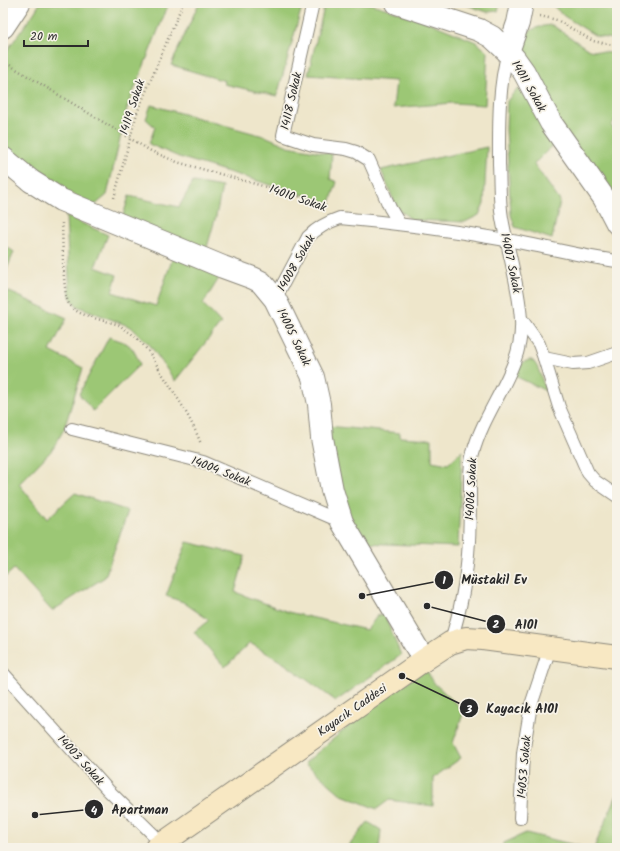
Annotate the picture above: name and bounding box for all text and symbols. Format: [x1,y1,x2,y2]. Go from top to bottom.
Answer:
scale bar [24,22,88,48]
text: 20 m [30,27,58,46]
street label: 14011 Sokak [506,57,551,116]
street label: 14118 Sokak [276,70,307,132]
street label: 14119 Sokak [115,77,150,137]
street label: 14010 Sokak [267,180,329,217]
street label: 14008 Sokak [272,231,321,295]
street label: 14007 Sokak [495,231,526,295]
street label: 14005 Sokak [271,305,316,370]
street label: 14004 Sokak [188,451,254,492]
street label: 14006 Sokak [460,457,483,521]
callout: Müstakil Ev [434,567,535,592]
text: Müstakil Ev [461,570,527,591]
text: 1 [442,571,446,590]
callout: A101 [486,612,545,637]
text: 2 [493,615,500,634]
text: A101 [515,615,537,636]
street label: Kayacık Caddesi [314,679,392,741]
callout: Kayacık A101 [459,696,566,721]
text: Kayacık A101 [486,699,558,720]
text: 3 [465,700,473,719]
street label: 14003 Sokak [53,731,109,790]
street label: 14053 Sokak [512,734,537,799]
callout: Apartman [84,797,176,822]
text: Apartman [112,800,168,821]
text: 4 [91,801,98,820]

